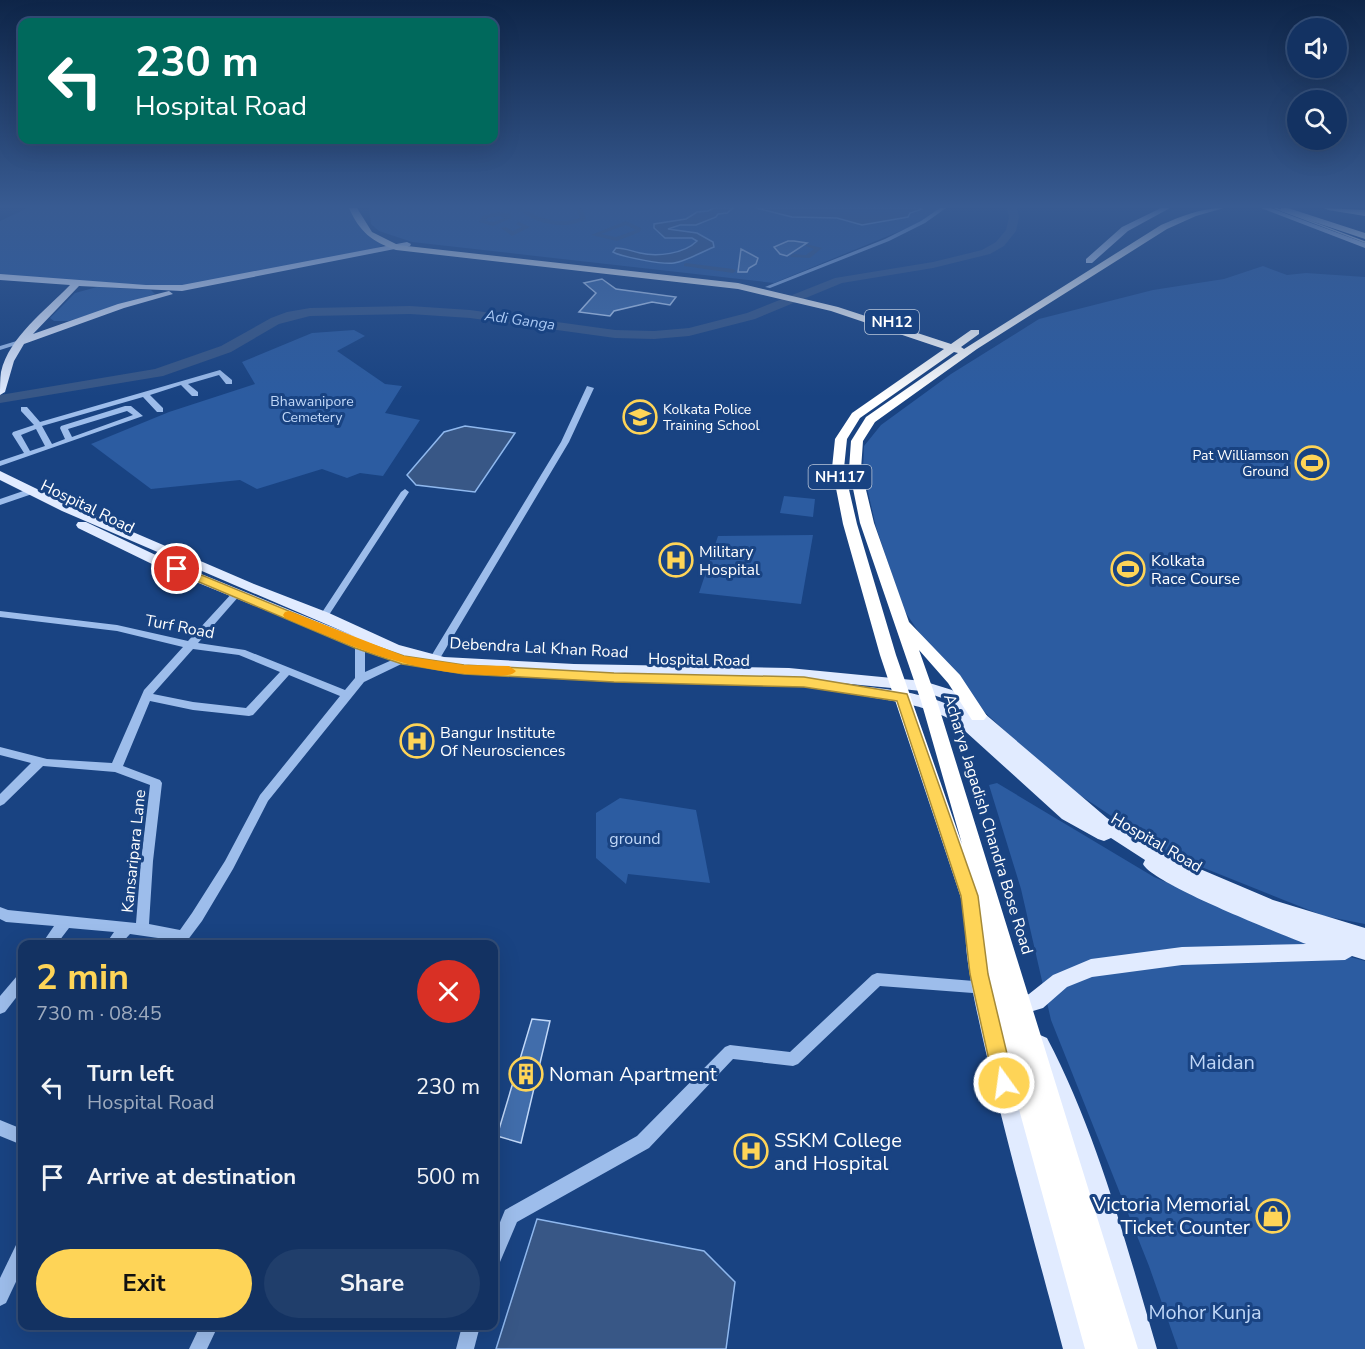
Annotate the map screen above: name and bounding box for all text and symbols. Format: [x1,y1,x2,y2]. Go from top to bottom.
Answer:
map controls [1287,18,1347,150]
button: sound [1287,18,1347,78]
text: 230 m [135,34,259,91]
icon: left [36,42,114,120]
text: Hospital Road [135,88,307,125]
button: search [1287,90,1347,150]
water label: Adi Ganga [482,305,557,335]
road number: NH12 [865,310,919,334]
park label: Bhawanipore Cemetery [270,392,354,427]
school or university icon: Kolkata Police Training School [622,399,658,435]
place label: Kolkata Police Training School [663,400,761,435]
sports icon: Pat Williamson Ground [1294,445,1330,481]
place label: Pat Williamson Ground [1192,446,1289,481]
road number: NH117 [808,465,872,489]
street label: Hospital Road [37,475,138,539]
place label: Military Hospital [699,541,760,581]
hospital icon: Military Hospital [658,542,694,578]
pin [151,543,202,594]
place label: Kolkata Race Course [1151,550,1240,590]
sports icon: Kolkata Race Course [1110,551,1146,587]
icon: arrive [160,552,193,585]
street label: Turf Road [143,609,216,644]
street label: Debendra Lal Khan Road [449,632,629,664]
street label: Hospital Road [648,648,750,672]
street label: Acharya Jagadish Chandra Bose Road [938,691,1038,957]
place label: Bangur Institute Of Neurosciences [440,722,565,762]
hospital icon: Bangur Institute Of Neurosciences [399,723,435,759]
street label: Kansaripara Lane [117,788,151,914]
street label: Hospital Road [1107,808,1206,878]
park label: ground [609,828,661,850]
text: 2 min [36,953,129,1002]
button: close [417,960,480,1023]
text: 730 m · 08:45 [36,1000,162,1027]
park label: Maidan [1189,1049,1255,1076]
position arrow [972,1051,1036,1115]
building icon: Noman Apartment [508,1056,544,1092]
text: Turn left [87,1059,174,1089]
place label: Noman Apartment [549,1061,718,1088]
icon: left [36,1071,69,1104]
text: 230 m [416,1072,480,1102]
text: Hospital Road [87,1089,214,1116]
place label: SSKM College and Hospital [774,1127,902,1177]
hospital icon: SSKM College and Hospital [733,1133,769,1169]
icon: arrive [36,1161,69,1194]
text: Arrive at destination [87,1162,296,1192]
text: 500 m [416,1162,480,1192]
place label: Victoria Memorial Ticket Counter [1091,1191,1250,1241]
shop icon: Victoria Memorial Ticket Counter [1255,1198,1291,1234]
button: Exit [36,1249,252,1318]
button: Share [264,1249,480,1318]
park label: Mohor Kunja [1148,1299,1262,1326]

